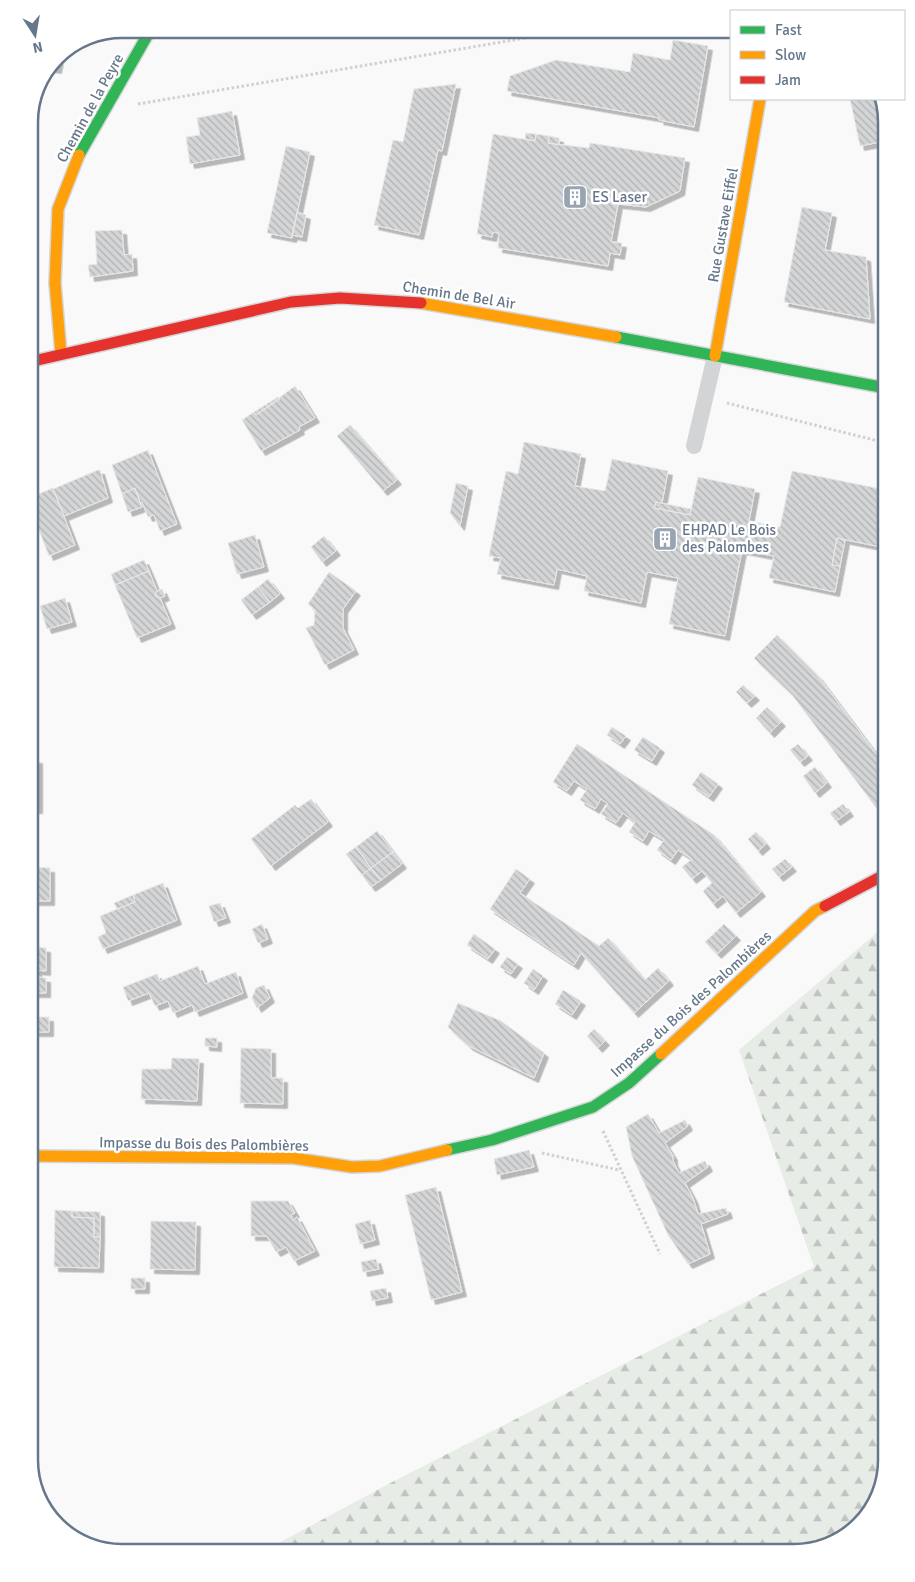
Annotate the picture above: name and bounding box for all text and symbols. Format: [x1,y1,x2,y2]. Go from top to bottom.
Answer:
north arrow [10,10,60,60]
legend [730,10,905,100]
text: Fast [775,21,802,39]
text: N [31,38,44,57]
text: Slow [775,46,806,64]
street label: Chemin de la Peyre [53,51,127,165]
text: Jam [775,71,801,89]
street label: Rue Gustave Eiffel [704,166,742,284]
building icon: ES Laser [562,184,588,210]
place label: ES Laser [592,188,647,206]
street label: Chemin de Bel Air [401,277,517,313]
place label: EHPAD Le Bois des Palombes [682,521,777,556]
building icon: EHPAD Le Bois des Palombes [652,526,678,552]
street label: Impasse du Bois des Palombières [607,927,775,1081]
street label: Impasse du Bois des Palombières [99,1133,310,1155]

